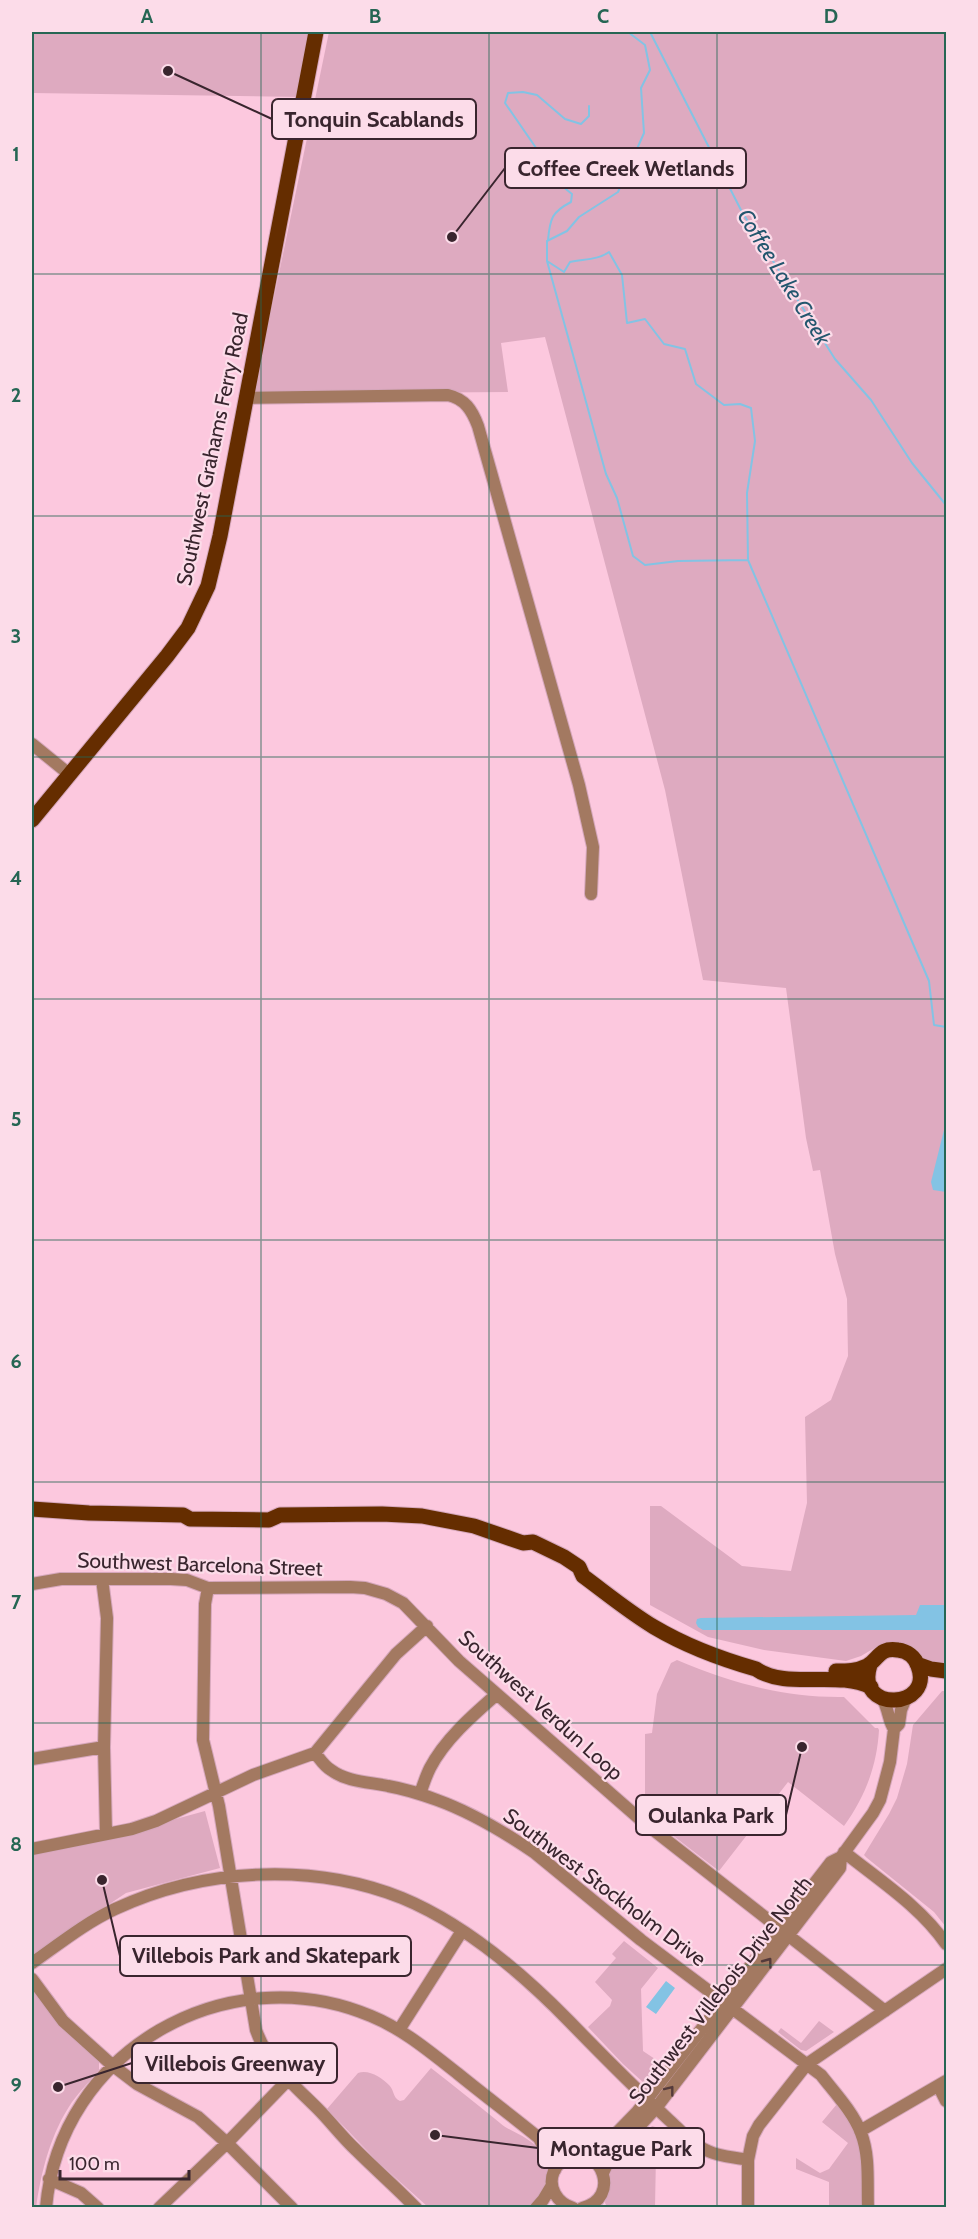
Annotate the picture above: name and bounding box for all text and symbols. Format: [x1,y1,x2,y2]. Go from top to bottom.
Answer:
text: A [141,4,154,28]
text: B [369,4,381,28]
text: C [597,4,609,28]
text: D [824,4,838,28]
callout: Tonquin Scablands [272,99,476,139]
text: Tonquin Scablands [284,106,464,133]
text: 1 [12,142,20,166]
callout: Coffee Creek Wetlands [505,148,746,188]
text: Coffee Creek Wetlands [518,155,734,182]
water label: Coffee Lake Creek [731,204,837,351]
street label: Southwest Grahams Ferry Road [171,310,253,588]
text: 2 [11,383,21,407]
text: 3 [11,624,21,648]
text: 4 [10,866,22,890]
text: 5 [11,1107,21,1131]
text: 6 [10,1349,22,1373]
street label: Southwest Barcelona Street [77,1547,323,1581]
text: 7 [11,1590,22,1614]
street label: Southwest Verdun Loop [454,1625,628,1785]
callout: Oulanka Park [636,1795,786,1835]
text: Oulanka Park [648,1802,774,1829]
street label: Southwest Stockholm Drive [499,1803,711,1971]
text: 8 [10,1832,22,1856]
street label: Southwest Villebois Drive North [623,1871,817,2109]
callout: Villebois Park and Skatepark [120,1936,411,1976]
text: Villebois Park and Skatepark [132,1942,400,1969]
one-way arrow [761,1957,772,1968]
callout: Villebois Greenway [132,2043,337,2083]
text: Villebois Greenway [145,2050,325,2077]
text: 9 [10,2073,22,2097]
one-way arrow [662,2086,673,2097]
callout: Montague Park [538,2128,704,2168]
text: Montague Park [550,2135,692,2162]
scale bar [60,2143,189,2181]
text: 100 m [69,2153,120,2175]

